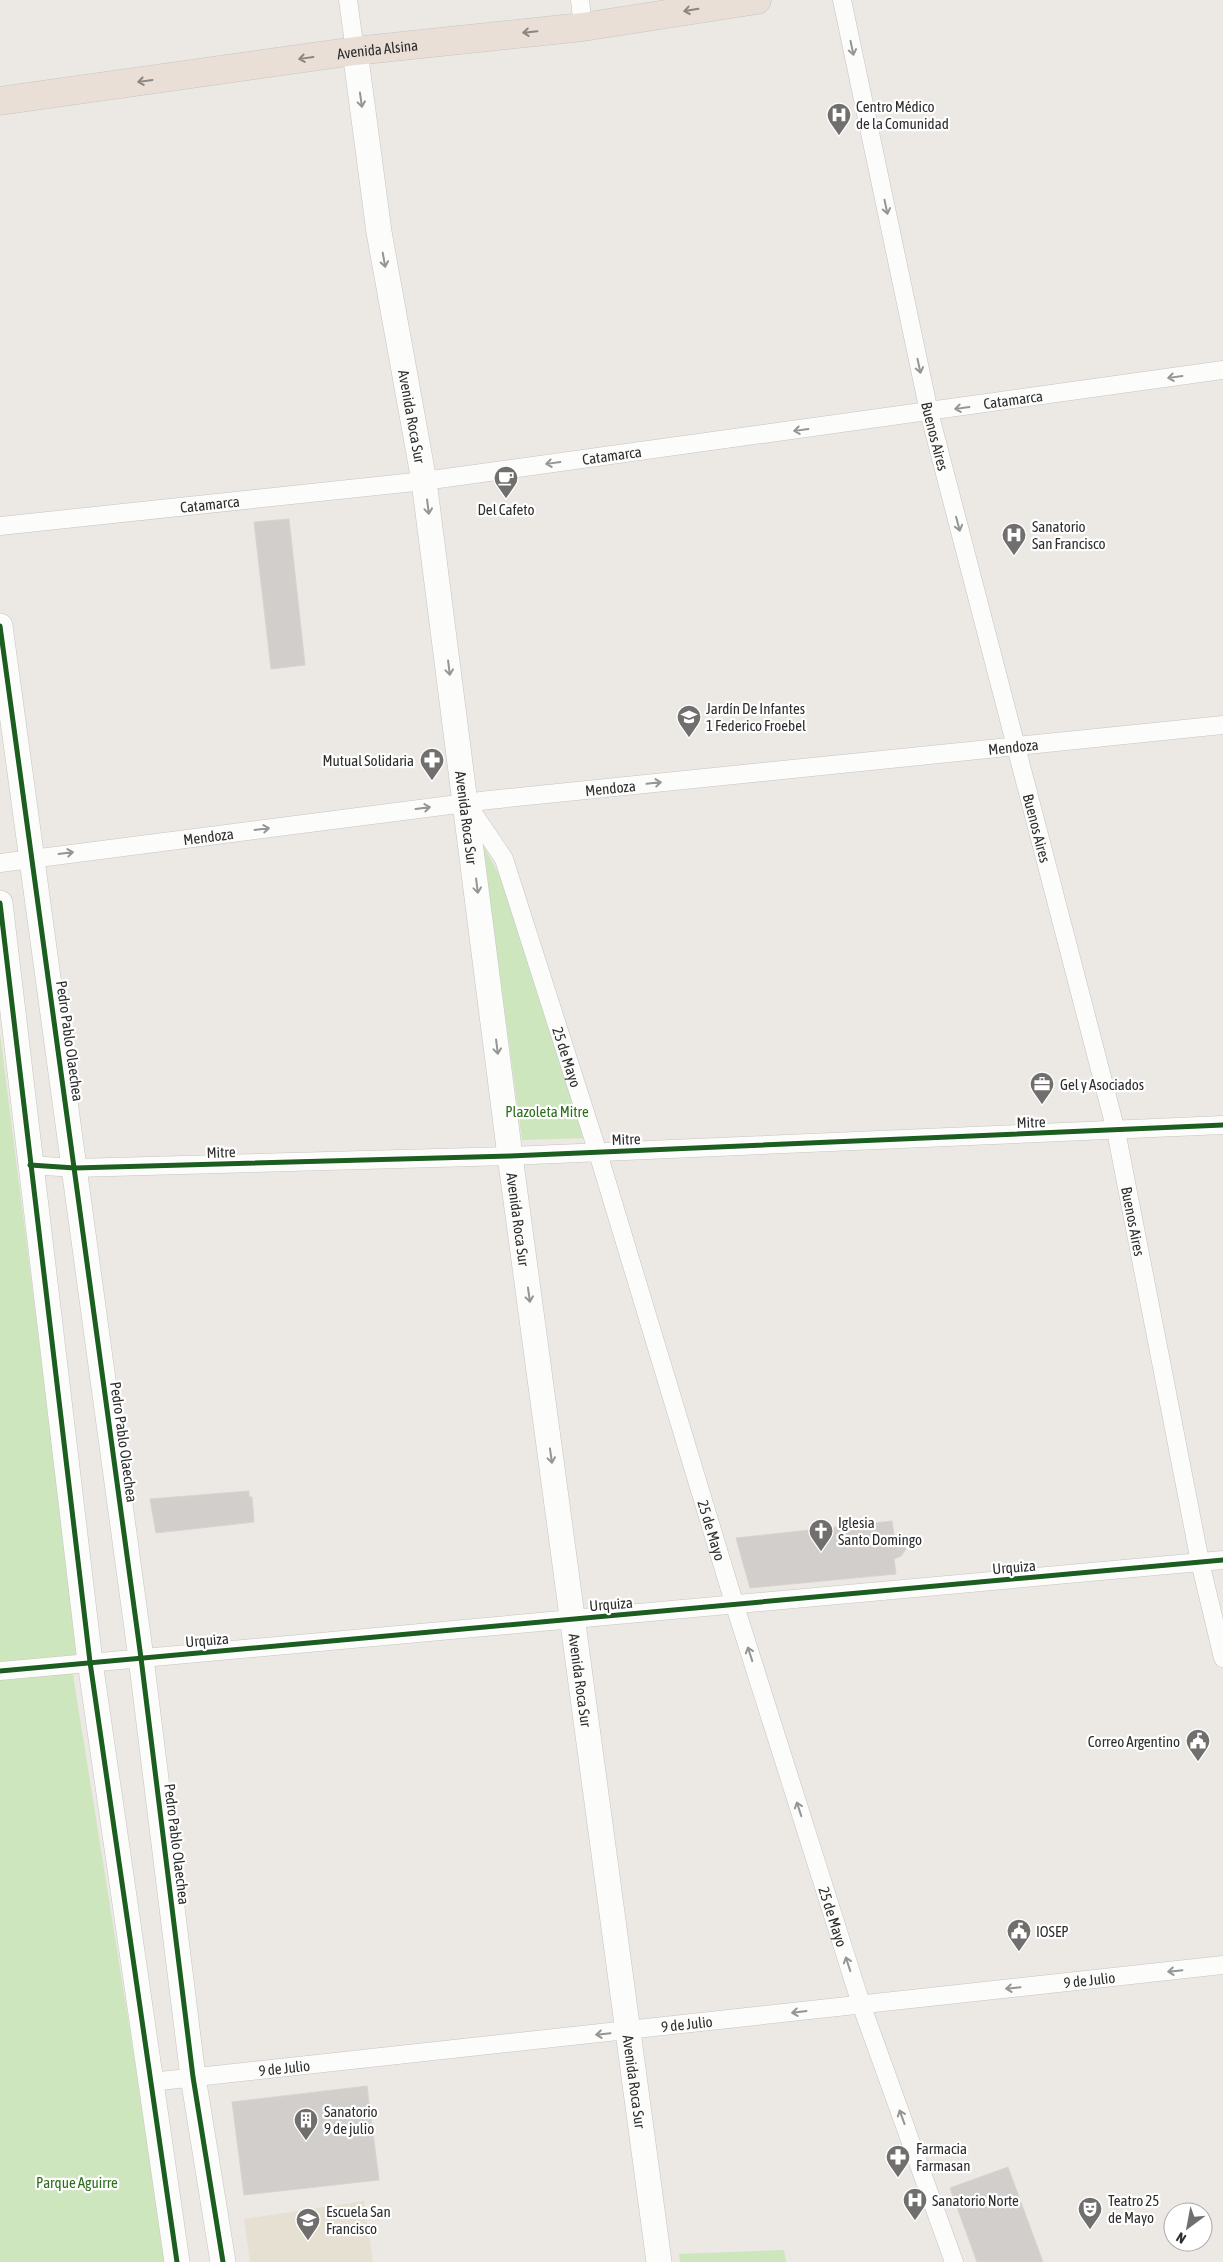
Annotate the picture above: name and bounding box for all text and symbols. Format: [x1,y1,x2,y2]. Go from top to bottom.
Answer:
one-way arrow [684,5,700,15]
one-way arrow [523,28,539,37]
street label: Avenida Alsina [336,36,419,62]
one-way arrow [848,39,858,55]
one-way arrow [299,53,315,63]
one-way arrow [138,76,154,86]
one-way arrow [356,91,366,107]
place label: Centro Médico de la Comunidad [856,98,949,132]
hospital icon: Centro Médico de la Comunidad [826,102,852,136]
one-way arrow [881,198,891,214]
one-way arrow [380,252,390,268]
one-way arrow [915,357,924,373]
street label: Avenida Roca Sur [396,369,429,465]
one-way arrow [1167,372,1183,382]
street label: Catamarca [982,387,1044,412]
street label: Buenos Aires [919,400,952,472]
one-way arrow [954,403,970,413]
one-way arrow [793,425,809,435]
street label: Catamarca [581,442,643,467]
one-way arrow [546,458,562,468]
cafe icon: Del Cafeto [493,465,519,499]
street label: Catamarca [179,492,240,515]
one-way arrow [423,498,433,514]
place label: Del Cafeto [477,501,535,518]
one-way arrow [953,515,963,531]
place label: Sanatorio San Francisco [1032,518,1106,552]
hospital icon: Sanatorio San Francisco [1001,522,1027,556]
one-way arrow [444,659,454,675]
place label: Jardín De Infantes 1 Federico Froebel [706,700,806,734]
school or university icon: Jardín De Infantes 1 Federico Froebel [676,704,702,738]
street label: Mendoza [987,735,1039,757]
pharmacy icon: Mutual Solidaria [419,747,445,781]
place label: Mutual Solidaria [322,752,414,769]
street label: Avenida Roca Sur [453,770,481,866]
street label: Mendoza [584,777,636,799]
one-way arrow [646,778,662,788]
street label: Buenos Aires [1020,792,1054,864]
one-way arrow [414,803,430,813]
one-way arrow [253,823,269,833]
street label: Mendoza [182,825,234,848]
one-way arrow [57,848,73,858]
one-way arrow [472,878,482,894]
street label: Pedro Pablo Olaechea [53,980,87,1102]
street label: 25 de Mayo [550,1025,585,1089]
one-way arrow [492,1039,502,1055]
office icon: Gel y Asociados [1029,1071,1055,1105]
place label: Gel y Asociados [1060,1076,1144,1093]
park label: Plazoleta Mitre [505,1103,589,1120]
street label: Mitre [1016,1113,1046,1131]
street label: Mitre [611,1130,641,1148]
street label: Mitre [206,1143,236,1161]
street label: Avenida Roca Sur [504,1171,533,1268]
street label: Buenos Aires [1119,1185,1149,1257]
one-way arrow [524,1287,534,1303]
street label: Pedro Pablo Olaechea [107,1381,141,1503]
one-way arrow [546,1448,556,1464]
street label: 25 de Mayo [695,1498,729,1562]
place label: Iglesia Santo Domingo [838,1514,922,1548]
church icon: Iglesia Santo Domingo [808,1518,834,1552]
street label: Urquiza [992,1557,1036,1577]
street label: Urquiza [589,1594,633,1614]
street label: Urquiza [185,1630,229,1650]
street label: Avenida Roca Sur [566,1632,595,1729]
one-way arrow [745,1647,754,1662]
public building icon: Correo Argentino [1185,1728,1211,1762]
place label: Correo Argentino [1088,1733,1180,1750]
street label: Pedro Pablo Olaechea [161,1783,193,1905]
one-way arrow [794,1802,803,1817]
street label: 25 de Mayo [816,1884,851,1949]
public building icon: IOSEP [1006,1918,1032,1952]
place label: IOSEP [1036,1923,1069,1940]
one-way arrow [843,1957,852,1972]
one-way arrow [1167,1966,1183,1975]
street label: 9 de Julio [1063,1968,1116,1991]
one-way arrow [1005,1983,1021,1993]
one-way arrow [792,2007,808,2017]
street label: 9 de Julio [660,2012,713,2035]
one-way arrow [595,2029,611,2039]
street label: Avenida Roca Sur [620,2034,649,2130]
street label: 9 de Julio [258,2056,311,2079]
place label: Sanatorio 9 de julio [324,2103,378,2137]
building icon: Sanatorio 9 de julio [293,2107,319,2141]
one-way arrow [897,2110,906,2126]
place label: Farmacia Farmasan [916,2140,970,2174]
pharmacy icon: Farmacia Farmasan [885,2144,911,2178]
park label: Parque Aguirre [36,2174,118,2191]
hospital icon: Sanatorio Norte [902,2187,928,2221]
place label: Sanatorio Norte [932,2192,1019,2209]
place label: Teatro 25 de Mayo [1108,2192,1159,2226]
theatre icon: Teatro 25 de Mayo [1077,2196,1103,2230]
north arrow [1163,2202,1213,2252]
place label: Escuela San Francisco [326,2203,391,2237]
school or university icon: Escuela San Francisco [295,2207,321,2241]
text: N [1173,2229,1189,2247]

